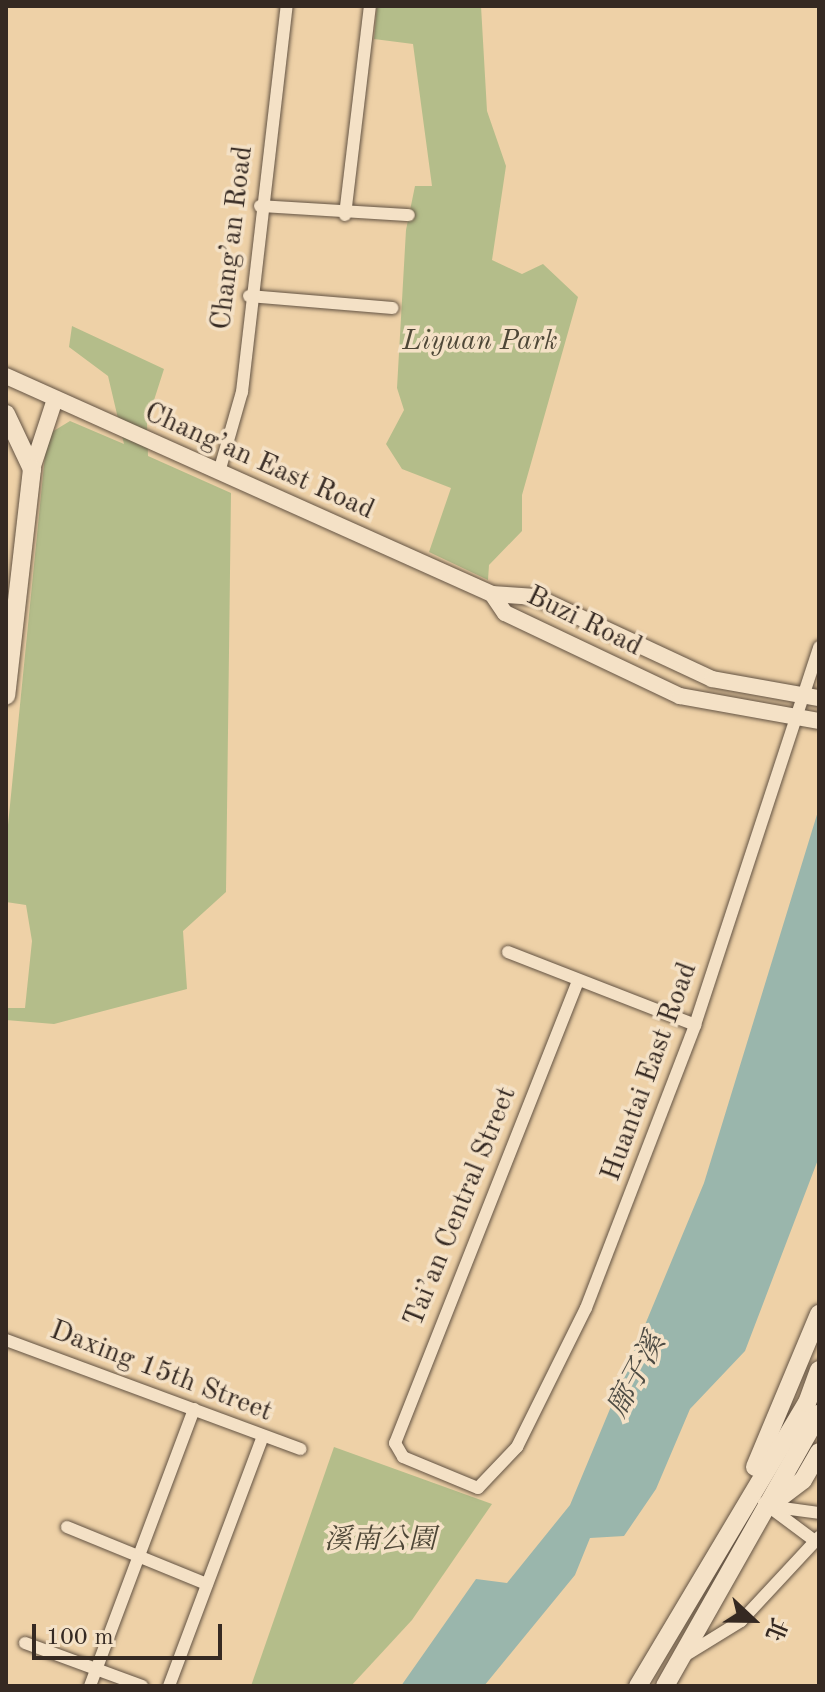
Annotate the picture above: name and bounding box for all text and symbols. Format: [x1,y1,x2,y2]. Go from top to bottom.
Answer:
street label: Chang’an Road [205,144,261,332]
park label: Liyuan Park [402,325,558,359]
street label: Chang’an East Road [139,396,379,528]
street label: Buzi Road [521,580,647,664]
street label: Huantai East Road [595,958,705,1186]
street label: Tai’an Central Street [397,1082,525,1332]
street label: Daxing 15th Street [45,1314,277,1430]
water label: 廍子溪 [600,1328,674,1424]
park label: 溪南公園 [324,1524,436,1558]
north arrow [713,1580,793,1660]
scale bar [36,1608,226,1658]
text: 北 [761,1615,790,1643]
text: 100 m [46,1626,114,1650]

